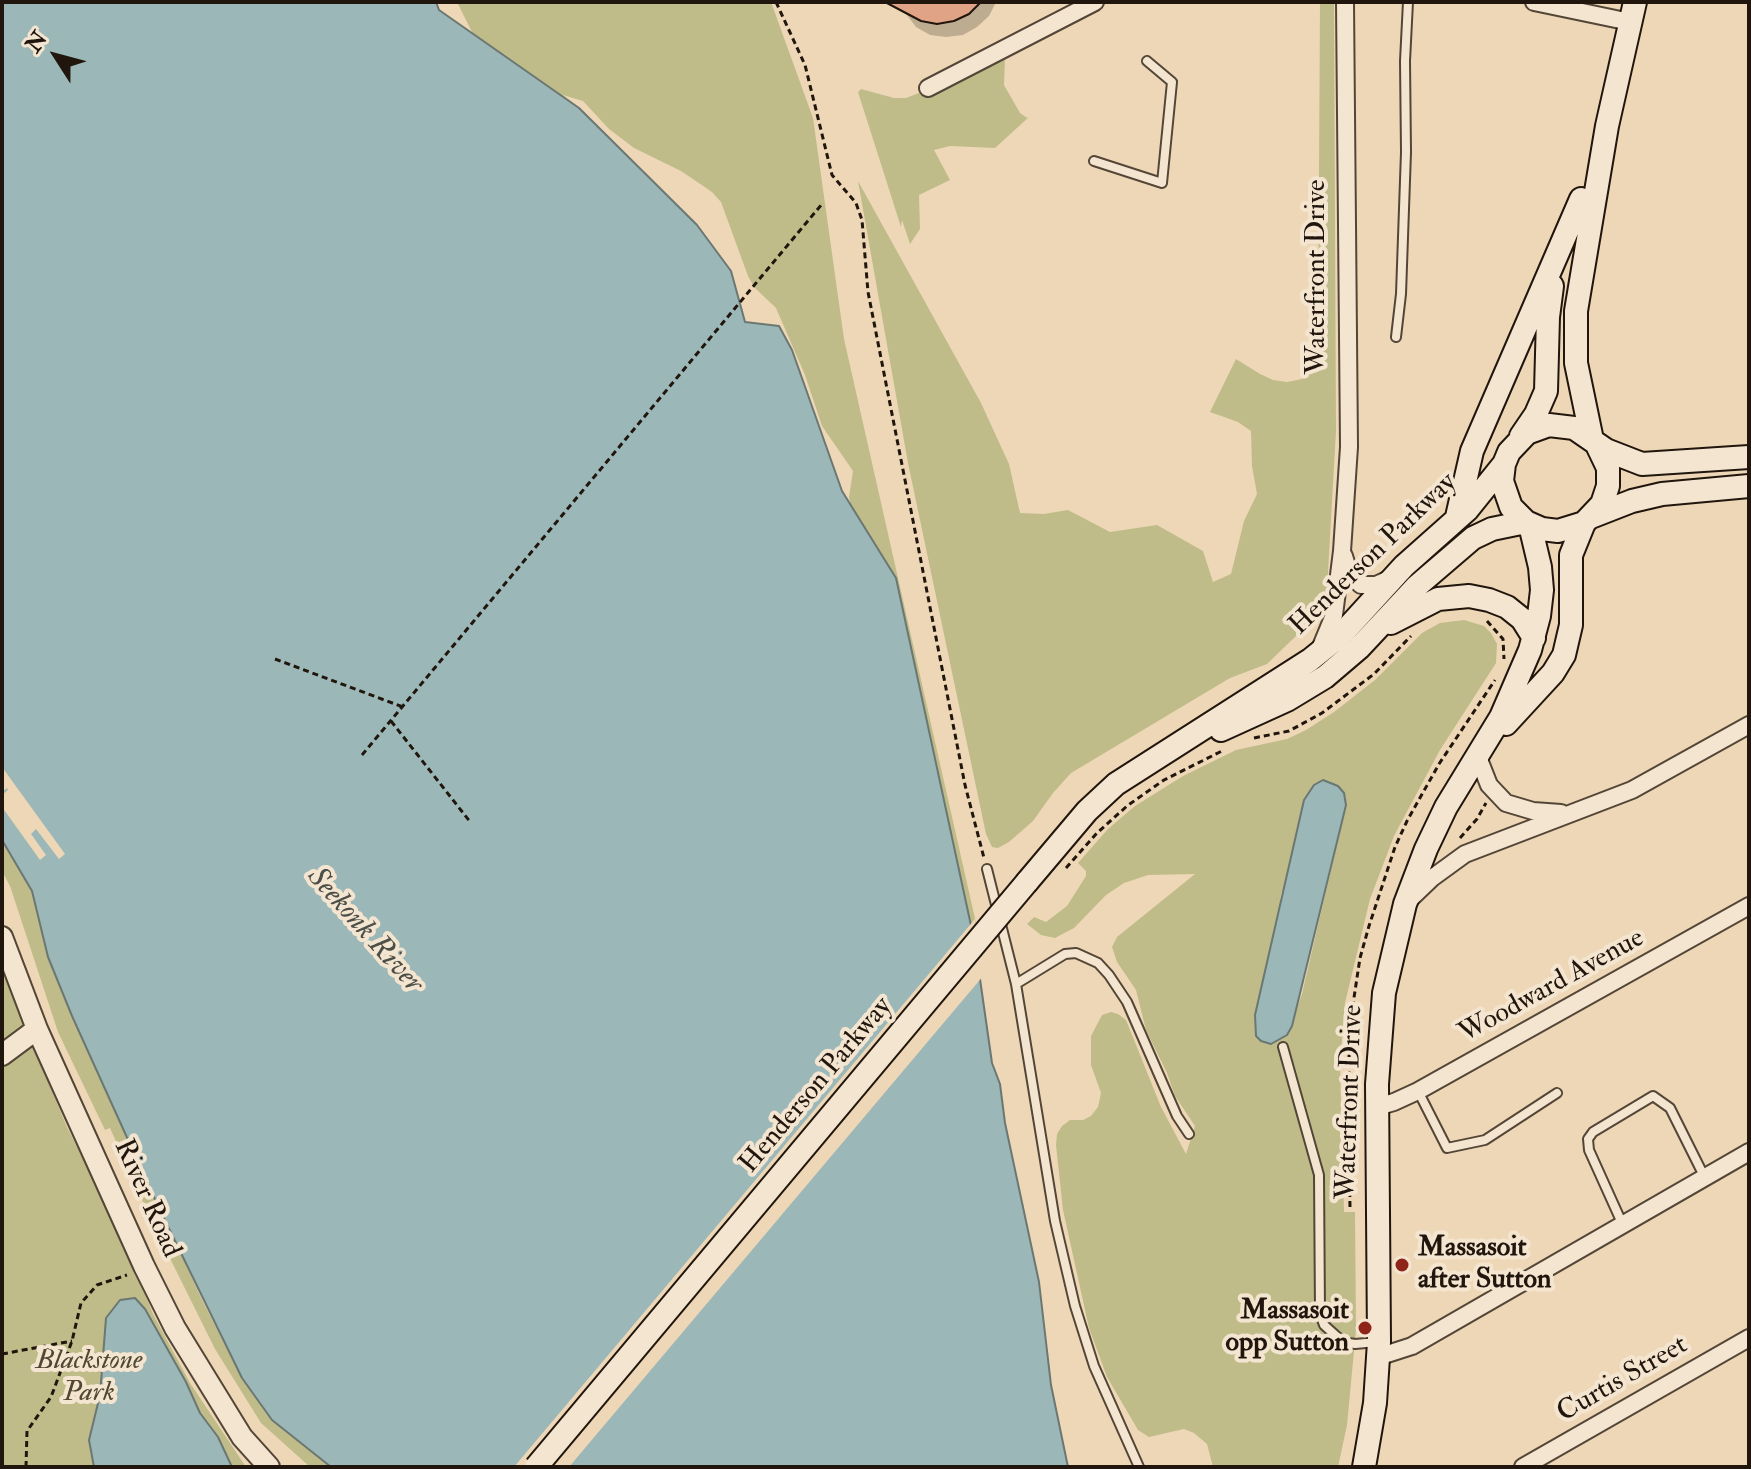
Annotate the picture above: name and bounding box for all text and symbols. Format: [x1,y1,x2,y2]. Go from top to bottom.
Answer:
north arrow [16,16,96,96]
text: N [19,26,54,58]
street label: Waterfront Drive [1301,179,1335,375]
street label: Henderson Parkway [1283,467,1465,643]
water label: Seekonk River [298,861,430,1001]
street label: Woodward Avenue [1454,922,1650,1052]
street label: Henderson Parkway [734,991,900,1181]
street label: Waterfront Drive [1331,1004,1371,1200]
street label: River Road [105,1135,187,1263]
place label: Massasoit after Sutton [1418,1232,1552,1298]
marker: Massasoit after Sutton [1393,1256,1411,1274]
place label: Massasoit opp Sutton [1226,1295,1349,1361]
marker: Massasoit opp Sutton [1356,1319,1374,1337]
street label: Curtis Street [1552,1329,1694,1431]
park label: Blackstone Park [36,1345,142,1411]

